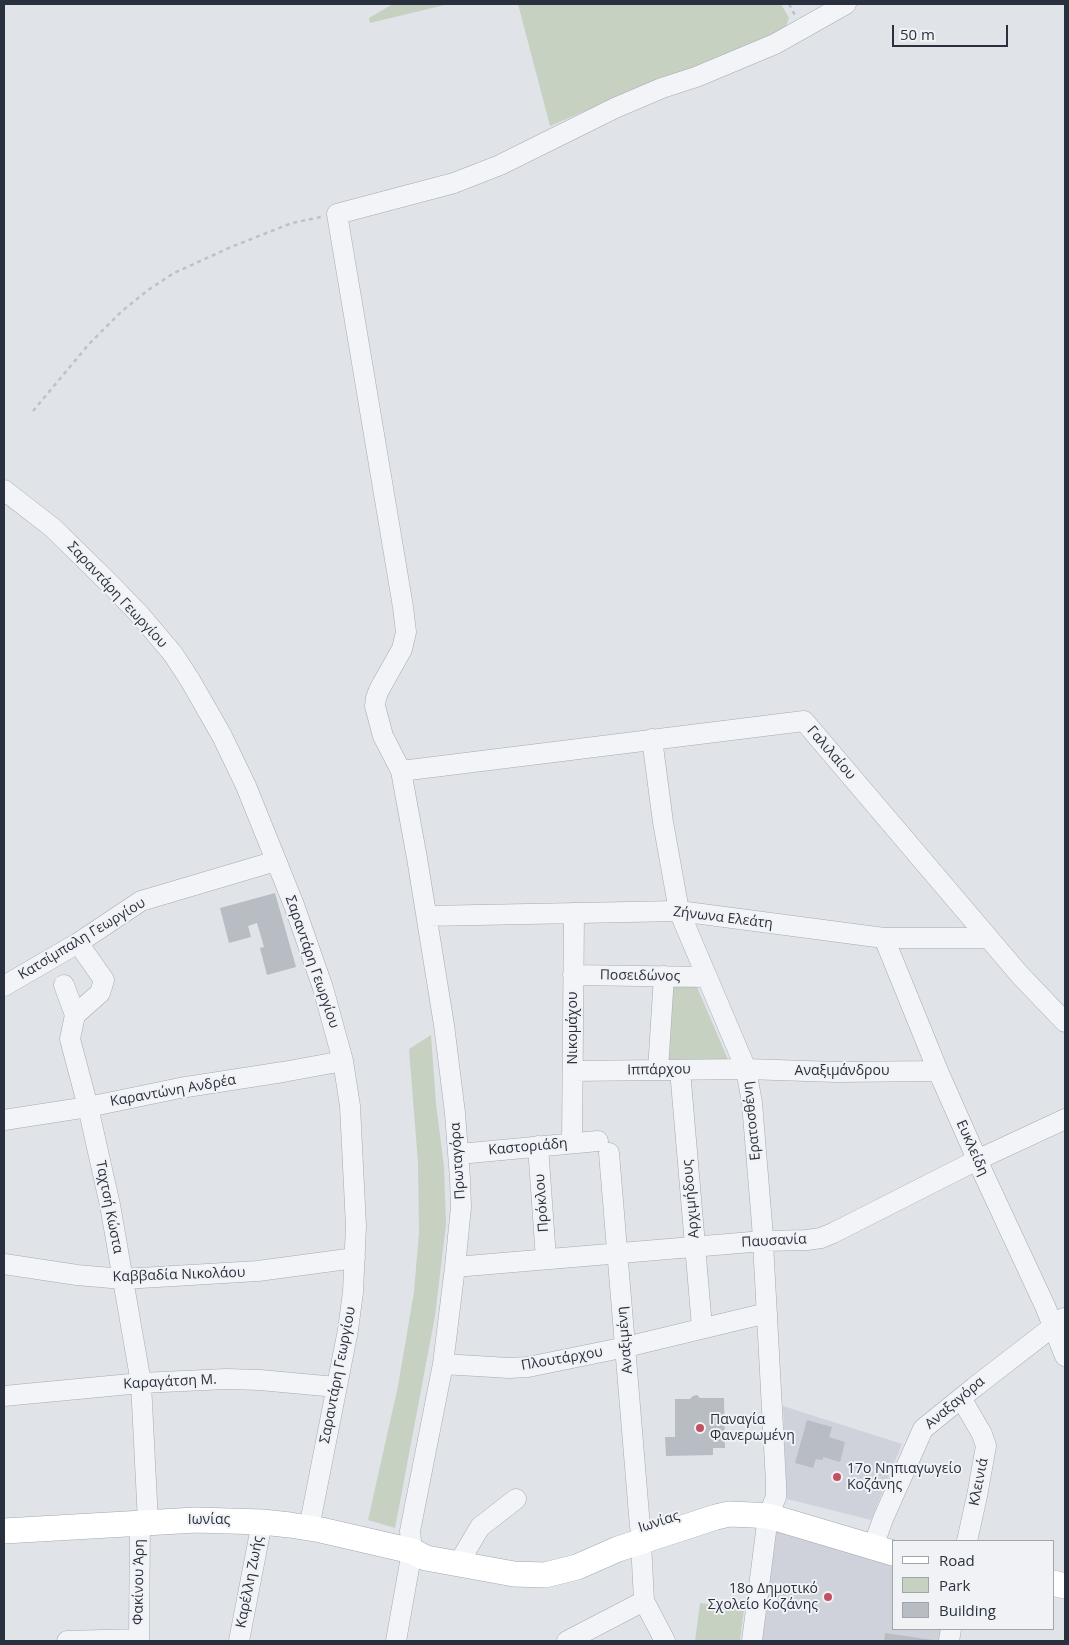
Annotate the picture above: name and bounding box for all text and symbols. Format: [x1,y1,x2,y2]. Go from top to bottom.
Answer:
scale bar [894,15,1010,47]
text: 50 m [900,24,935,44]
street label: Σαραντάρη Γεωργίου [63,538,171,652]
street label: Γαλιλαίου [803,723,859,783]
street label: Κατσίμπαλη Γεωργίου [15,894,149,984]
street label: Σαραντάρη Γεωργίου [281,894,343,1030]
street label: Ζήνωνα Ελεάτη [672,904,774,932]
street label: Ποσειδώνος [600,967,680,985]
street label: Νικομάχου [565,992,581,1064]
street label: Ιππάρχου [627,1061,691,1079]
street label: Αναξιμάνδρου [795,1063,889,1079]
street label: Καραντώνη Ανδρέα [109,1072,237,1110]
street label: Ερατοσθένη [739,1081,765,1161]
street label: Ευκλείδη [952,1117,992,1179]
street label: Πρωταγόρα [447,1122,469,1200]
street label: Καστοριάδη [488,1135,568,1159]
street label: Ταχτσή Κώστα [92,1159,126,1255]
street label: Αρχιμήδους [679,1159,703,1239]
street label: Πρόκλου [532,1173,552,1233]
street label: Παυσανία [741,1231,807,1251]
street label: Καββαδία Νικολάου [112,1264,246,1286]
street label: Σαραντάρη Γεωργίου [317,1305,359,1445]
street label: Αναξιμένη [614,1305,636,1375]
street label: Πλουτάρχου [520,1344,604,1374]
street label: Καραγάτση Μ. [123,1371,217,1393]
street label: Αναξαγόρα [922,1373,988,1433]
place label: Παναγία Φανερωμένη [710,1412,795,1444]
marker: Παναγία Φανερωμένη [694,1422,706,1434]
street label: Κλεινιά [966,1457,992,1507]
place label: 17ο Νηπιαγωγείο Κοζάνης [847,1461,962,1494]
marker: 17ο Νηπιαγωγείο Κοζάνης [831,1471,843,1483]
street label: Ιωνίας [636,1507,682,1537]
street label: Ιωνίας [188,1512,230,1528]
street label: Καρέλλη Ζωής [233,1534,267,1630]
street label: Φακίνου Άρη [130,1539,148,1625]
legend [892,1540,1054,1630]
text: Road [939,1550,975,1570]
text: Park [939,1575,970,1595]
place label: 18ο Δημοτικό Σχολείο Κοζάνης [708,1581,818,1614]
marker: 18ο Δημοτικό Σχολείο Κοζάνης [822,1591,834,1603]
text: Building [939,1600,996,1620]

